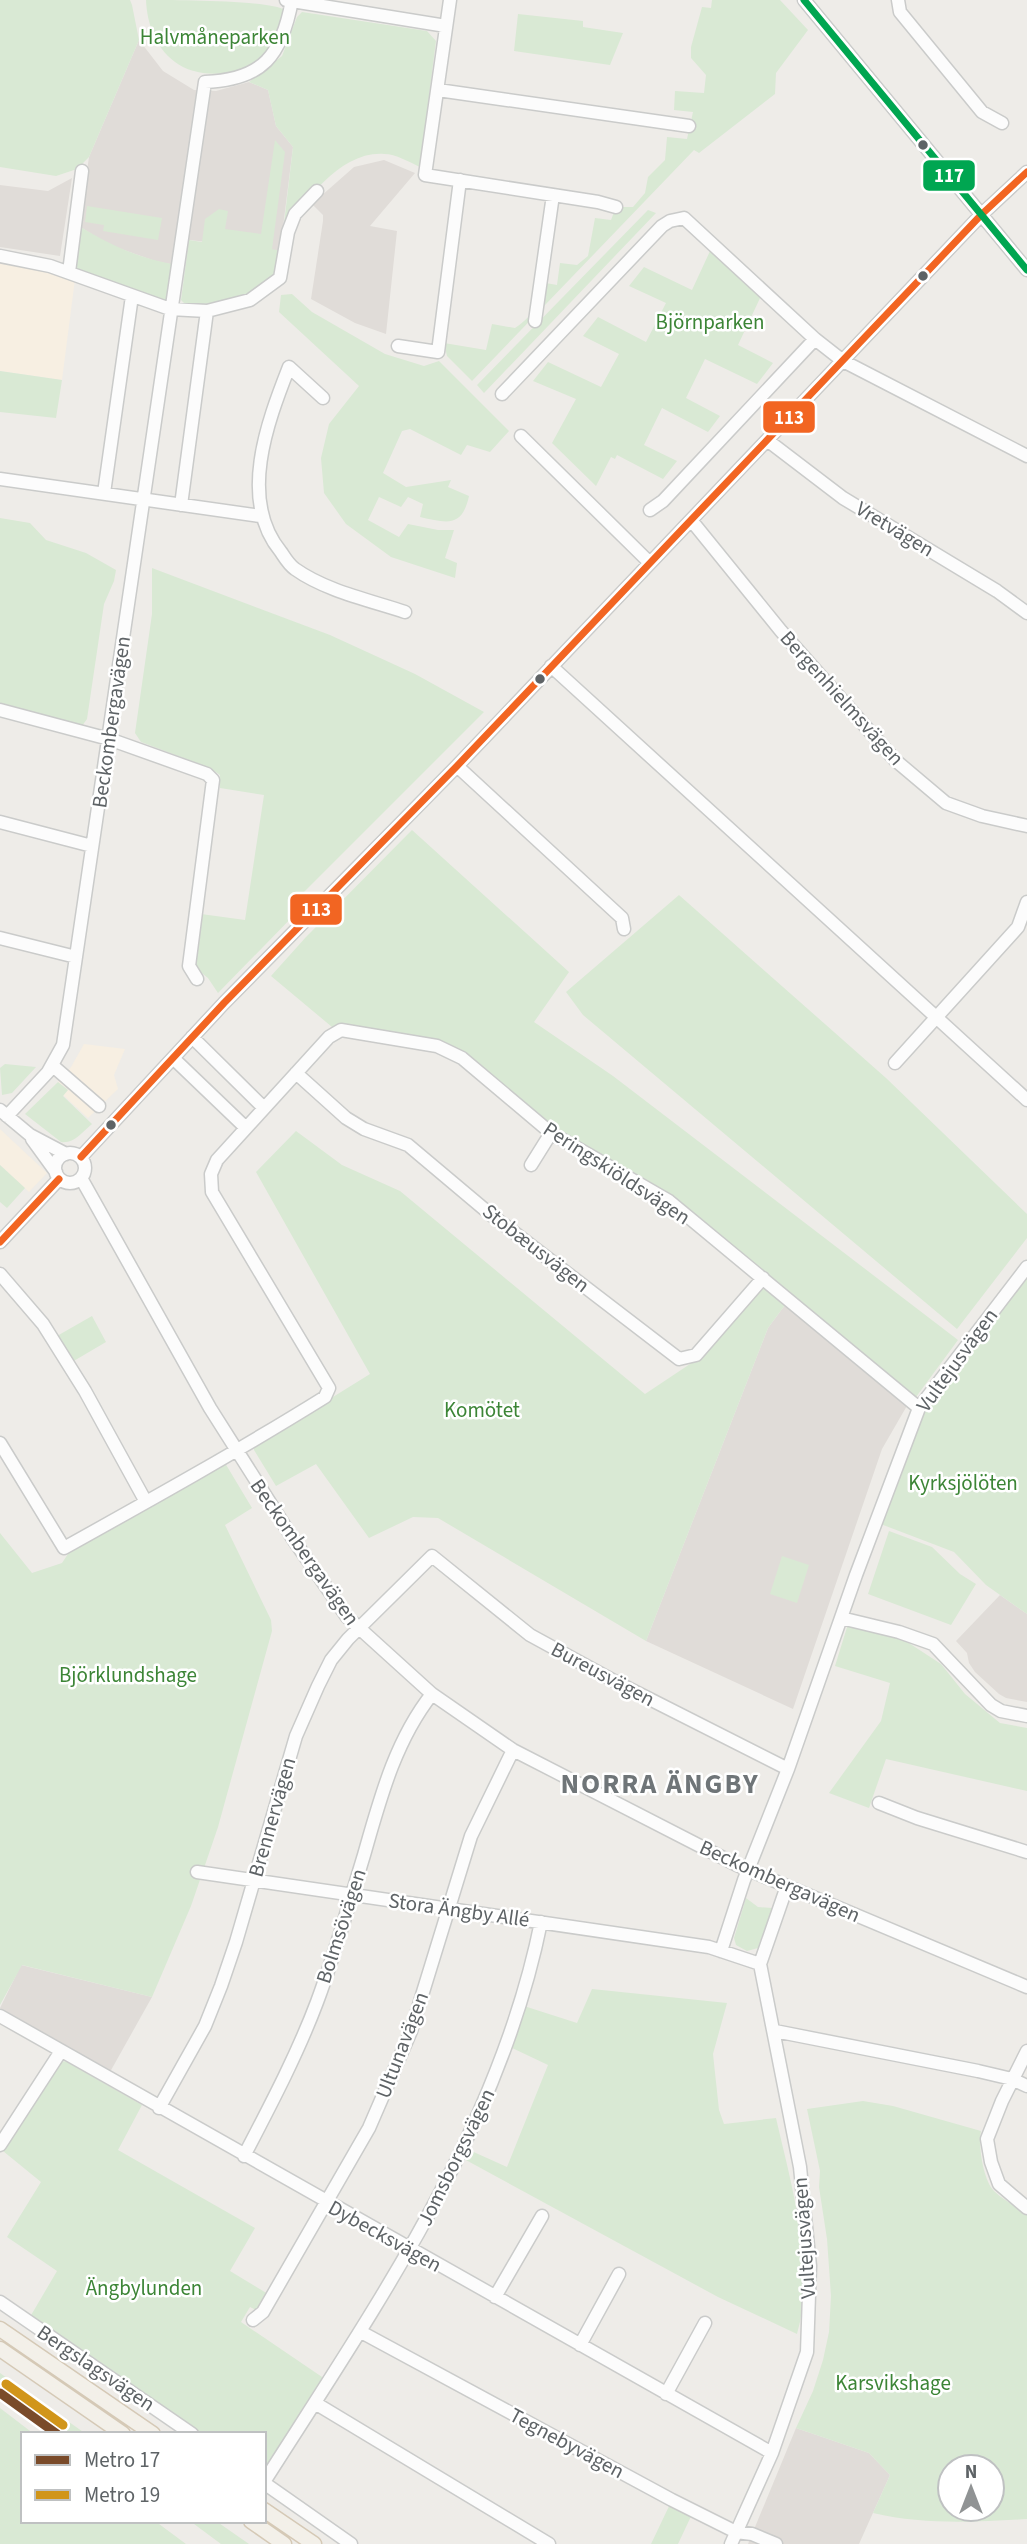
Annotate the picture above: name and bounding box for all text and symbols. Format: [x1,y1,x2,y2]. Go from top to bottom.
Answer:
park label: Halvmåneparken [140,22,290,52]
unlabelled marker [916,138,930,152]
line badge: 117 [922,159,976,192]
text: 117 [934,163,964,190]
unlabelled marker [916,269,930,283]
park label: Björnparken [656,307,764,337]
line badge: 113 [762,400,816,434]
text: 113 [774,405,804,432]
street label: Vretvägen [850,494,940,564]
street label: Bergenhielmsvägen [773,624,911,772]
street label: Beckombergavägen [84,634,138,810]
unlabelled marker [533,672,547,686]
line badge: 113 [289,893,343,926]
text: 113 [301,897,331,924]
street label: Peringskiöldsvägen [538,1114,696,1232]
unlabelled marker [104,1118,118,1132]
street label: Stobæusvägen [476,1196,596,1300]
street label: Vultejusvägen [909,1302,1005,1418]
park label: Komötet [444,1395,520,1425]
park label: Kyrksjölöten [908,1468,1018,1498]
street label: Beckombergavägen [243,1472,367,1632]
street label: Bureusvägen [546,1634,660,1714]
park label: Björklundshage [59,1660,197,1690]
street label: Brennervägen [241,1754,303,1880]
district label: NORRA ÄNGBY [560,1764,760,1804]
street label: Beckombergavägen [695,1832,865,1930]
street label: Bolmsövägen [308,1865,374,1987]
street label: Stora Ängby Allé [387,1885,531,1935]
street label: Ultunavägen [368,1987,436,2103]
street label: Jomsborgsvägen [410,2083,502,2231]
street label: Vultejusvägen [785,2176,823,2300]
street label: Dybecksvägen [323,2192,447,2280]
park label: Ängbylunden [86,2273,202,2303]
street label: Bergslagsvägen [31,2317,161,2419]
park label: Karsvikshage [835,2368,951,2398]
street label: Tegnebyvägen [504,2400,630,2486]
legend [21,2432,266,2523]
text: Metro 17 [84,2445,160,2475]
north arrow [936,2453,1006,2523]
text: N [965,2459,977,2486]
text: Metro 19 [84,2480,160,2510]

